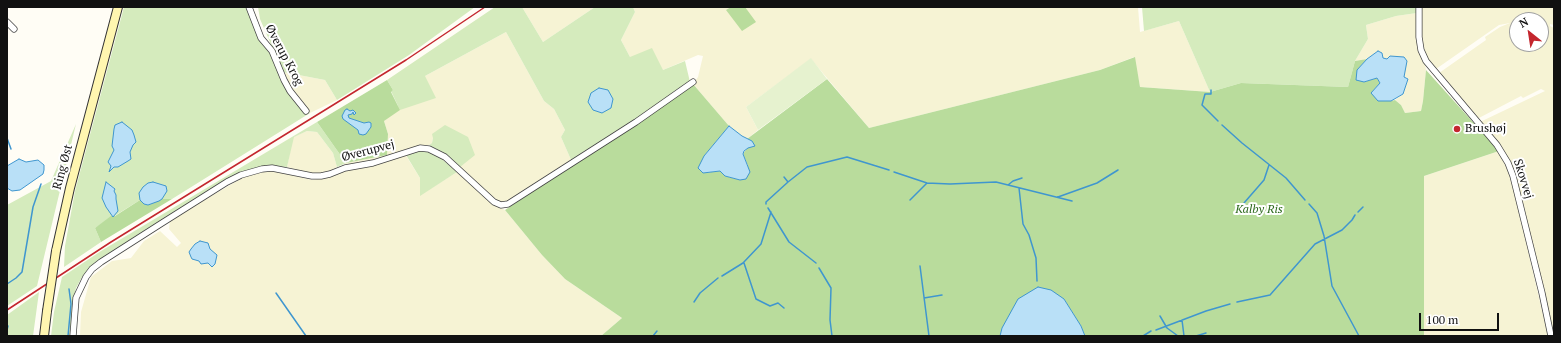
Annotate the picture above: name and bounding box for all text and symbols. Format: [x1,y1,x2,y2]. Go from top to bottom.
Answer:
north arrow [1509,12,1549,52]
text: N [1516,14,1531,31]
street label: Øverup Krog [262,22,306,88]
place label: Brushøj [1465,122,1506,136]
marker: Brushøj [1452,124,1462,134]
street label: Øverupvej [340,137,396,165]
street label: Ring Øst [50,143,76,191]
street label: Skovvej [1510,157,1536,201]
park label: Kalby Ris [1235,203,1283,217]
scale bar [1421,305,1501,331]
text: 100 m [1426,312,1458,327]

